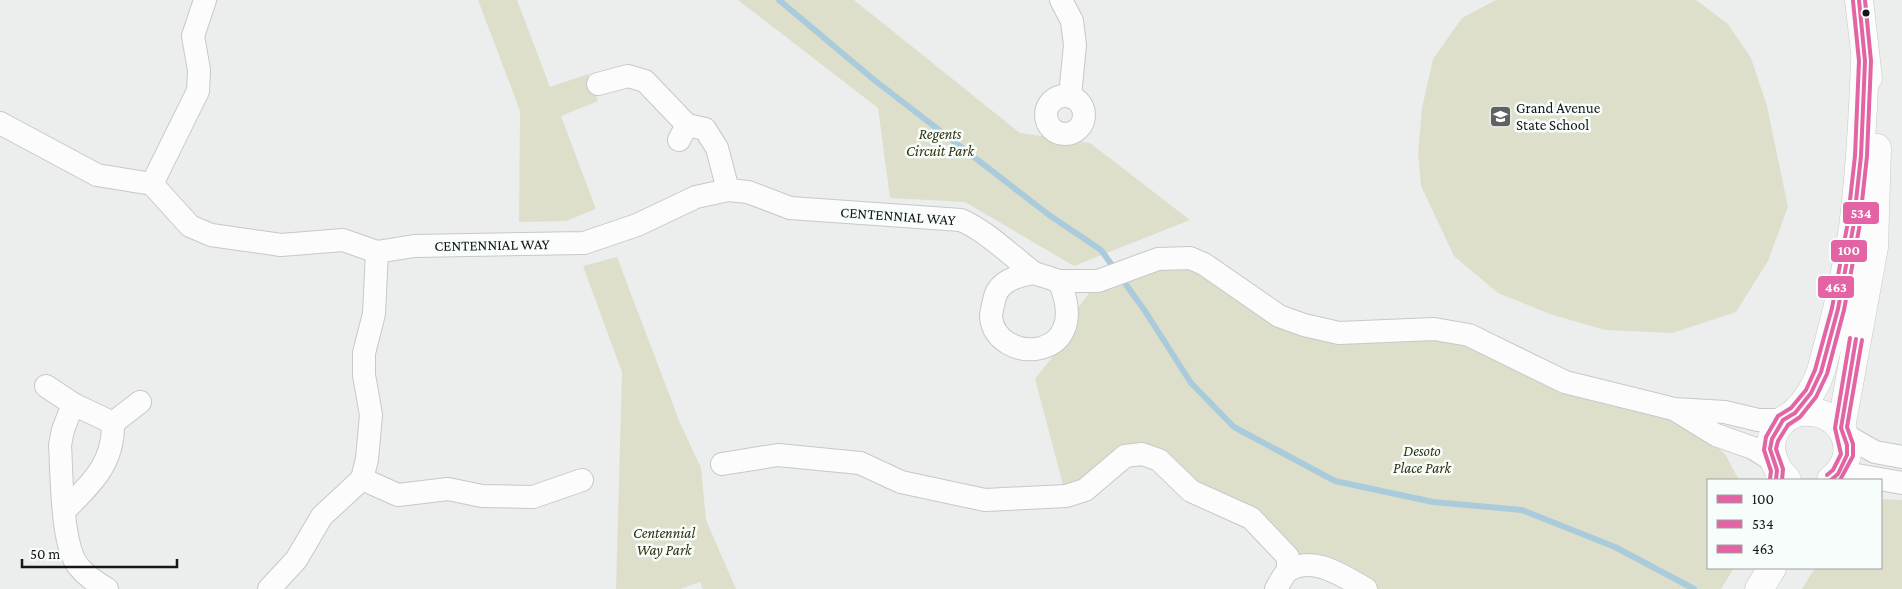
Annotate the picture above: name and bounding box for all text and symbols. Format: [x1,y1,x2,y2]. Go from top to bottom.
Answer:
unlabelled marker [1861,8,1871,18]
place label: Grand Avenue State School [1516,100,1601,133]
school or university icon: Grand Avenue State School [1488,105,1512,129]
park label: Regents Circuit Park [906,126,975,159]
line badge: 534 [1842,201,1880,225]
street label: CENTENNIAL WAY [840,204,956,228]
text: 534 [1851,205,1872,221]
street label: CENTENNIAL WAY [434,236,550,254]
line badge: 100 [1830,239,1868,263]
text: 100 [1838,242,1860,258]
line badge: 463 [1817,275,1855,299]
text: 463 [1825,279,1847,295]
park label: Desoto Place Park [1393,443,1452,476]
legend [1707,479,1882,569]
text: 100 [1752,491,1774,507]
text: 534 [1752,516,1774,532]
park label: Centennial Way Park [633,525,695,559]
scale bar [22,536,178,568]
text: 463 [1752,541,1774,557]
text: 50 m [30,546,60,562]

